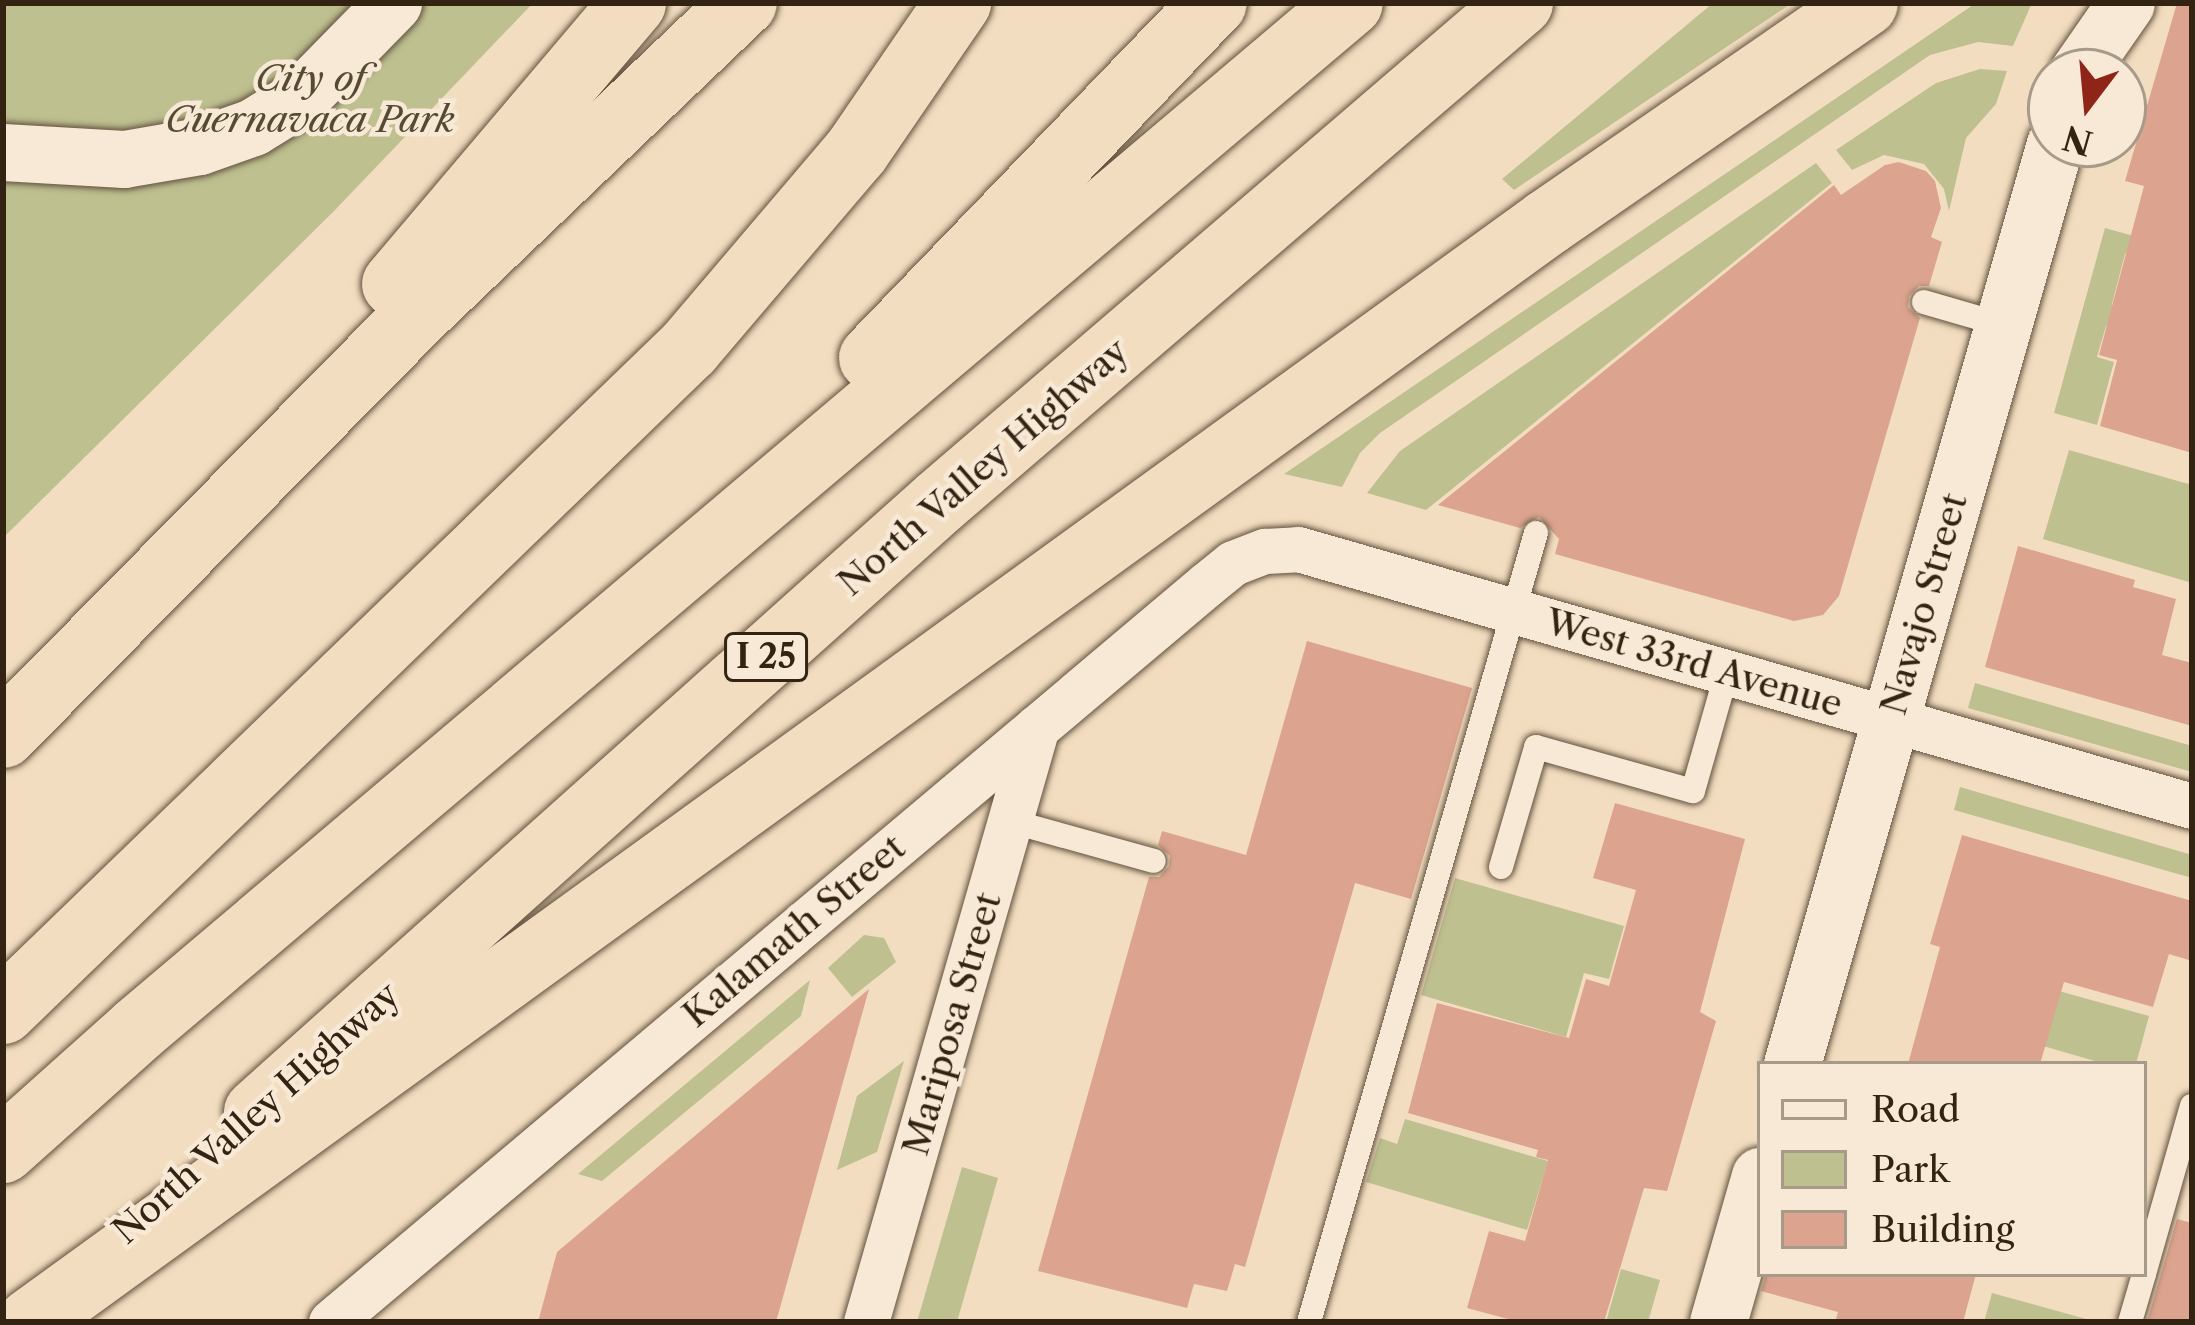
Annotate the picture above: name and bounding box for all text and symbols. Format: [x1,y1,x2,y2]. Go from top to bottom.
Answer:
north arrow [2027,48,2147,168]
park label: City of Cuernavaca Park [165,56,455,141]
text: N [2058,117,2097,164]
street label: North Valley Highway [828,329,1138,605]
street label: Navajo Street [1872,488,1976,720]
street label: West 33rd Avenue [1540,600,1848,726]
road number: I 25 [724,630,808,684]
street label: Kalamath Street [674,826,914,1036]
street label: Mariposa Street [894,887,1010,1161]
street label: North Valley Highway [103,972,409,1254]
legend [1757,1061,2147,1277]
text: Road [1871,1087,1960,1131]
text: Park [1871,1147,1949,1191]
text: Building [1871,1207,2014,1251]

